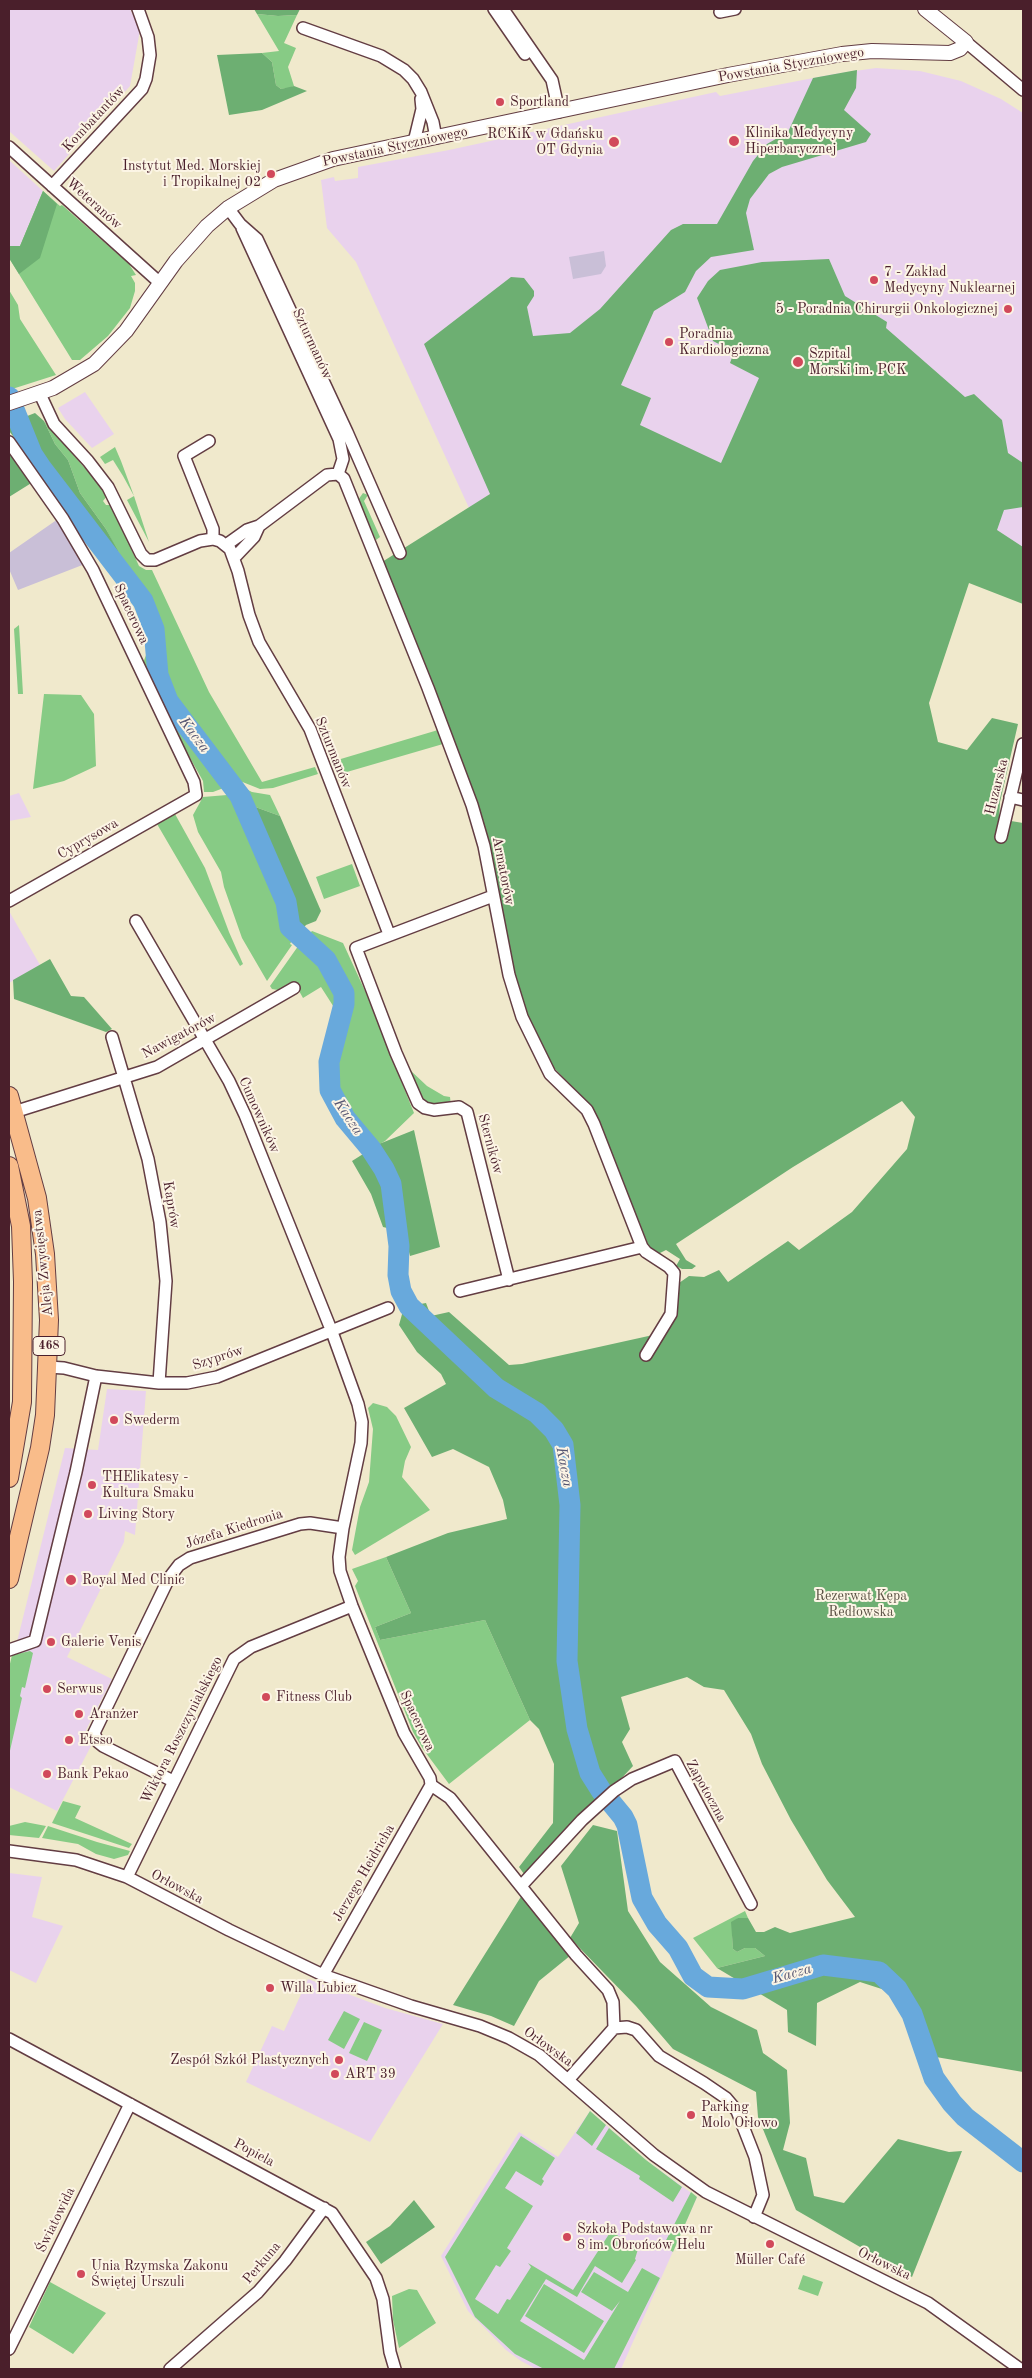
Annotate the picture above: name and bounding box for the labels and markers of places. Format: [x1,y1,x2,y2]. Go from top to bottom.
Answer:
place label: Sportland [510,94,569,110]
marker: Sportland [494,96,506,108]
place label: Klinika Medycyny Hiperbarycznej [745,125,853,158]
place label: RCKiK w Gdańsku OT Gdynia [487,126,603,158]
marker: Klinika Medycyny Hiperbarycznej [727,134,741,148]
marker: RCKiK w Gdańsku OT Gdynia [607,135,621,149]
place label: Instytut Med. Morskiej i Tropikalnej 02 [123,158,261,190]
marker: Instytut Med. Morskiej i Tropikalnej 02 [265,168,277,180]
place label: 7 - Zakład Medycyny Nuklearnej [884,264,1016,296]
marker: 7 - Zakład Medycyny Nuklearnej [868,274,880,286]
place label: 5 - Poradnia Chirurgii Onkologicznej [776,301,998,317]
marker: 5 - Poradnia Chirurgii Onkologicznej [1002,303,1014,315]
place label: Poradnia Kardiologiczna [679,326,769,358]
marker: Poradnia Kardiologiczna [663,336,675,348]
place label: Szpital Morski im. PCK [809,346,907,378]
marker: Szpital Morski im. PCK [791,355,805,369]
place label: Swederm [124,1412,180,1428]
marker: Swederm [108,1414,120,1426]
place label: THElikatesy - Kultura Smaku [102,1469,194,1501]
marker: THElikatesy - Kultura Smaku [86,1479,98,1491]
place label: Living Story [98,1506,175,1522]
marker: Living Story [82,1508,94,1520]
place label: Royal Med Clinic [82,1572,184,1588]
marker: Royal Med Clinic [64,1573,78,1587]
place label: Galerie Venis [61,1634,141,1650]
marker: Galerie Venis [45,1636,57,1648]
place label: Serwus [57,1681,102,1697]
marker: Serwus [41,1683,53,1695]
place label: Fitness Club [276,1689,352,1705]
marker: Fitness Club [260,1691,272,1703]
place label: Aranżer [89,1706,138,1722]
marker: Aranżer [73,1708,85,1720]
place label: Etsso [79,1732,113,1748]
marker: Etsso [63,1734,75,1746]
place label: Bank Pekao [57,1766,129,1782]
marker: Bank Pekao [41,1768,53,1780]
place label: Willa Lubicz [280,1980,357,1996]
marker: Willa Lubicz [264,1982,276,1994]
place label: Zespół Szkół Plastycznych [170,2052,329,2068]
marker: Zespół Szkół Plastycznych [333,2054,345,2066]
place label: ART 39 [345,2066,396,2082]
marker: ART 39 [329,2068,341,2080]
place label: Parking Molo Orłowo [701,2099,778,2132]
marker: Parking Molo Orłowo [685,2109,697,2121]
place label: Szkoła Podstawowa nr 8 im. Obrońców Helu [577,2221,713,2254]
marker: Szkoła Podstawowa nr 8 im. Obrońców Helu [561,2231,573,2243]
marker: Müller Café [764,2238,776,2250]
place label: Müller Café [735,2252,805,2268]
place label: Unia Rzymska Zakonu Świętej Urszuli [91,2258,228,2290]
marker: Unia Rzymska Zakonu Świętej Urszuli [75,2268,87,2280]

